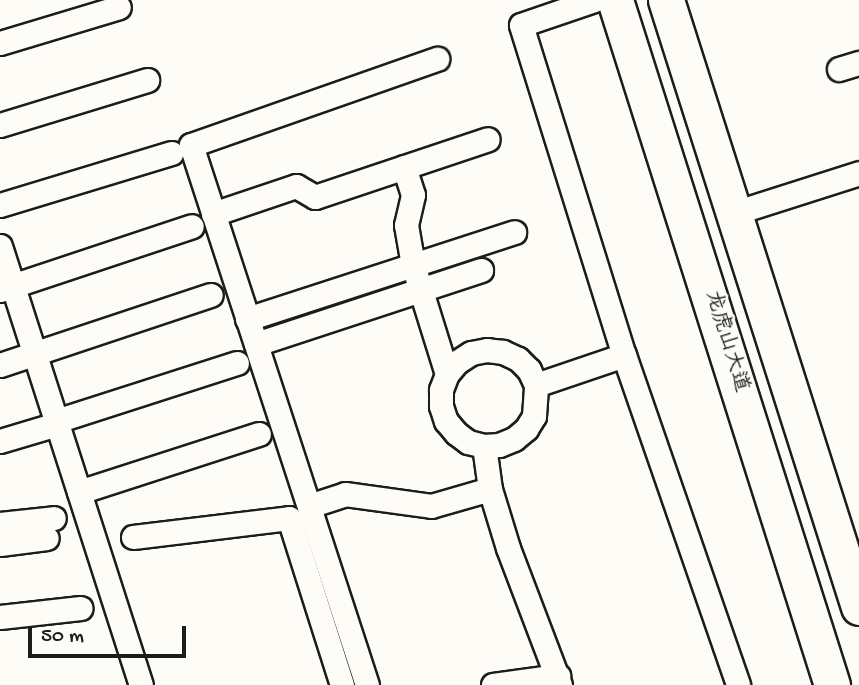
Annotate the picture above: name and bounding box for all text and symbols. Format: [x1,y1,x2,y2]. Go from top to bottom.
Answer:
street label: 龙虎山大道 [698,288,752,396]
scale bar [32,612,189,656]
text: 50 m [41,625,84,650]

